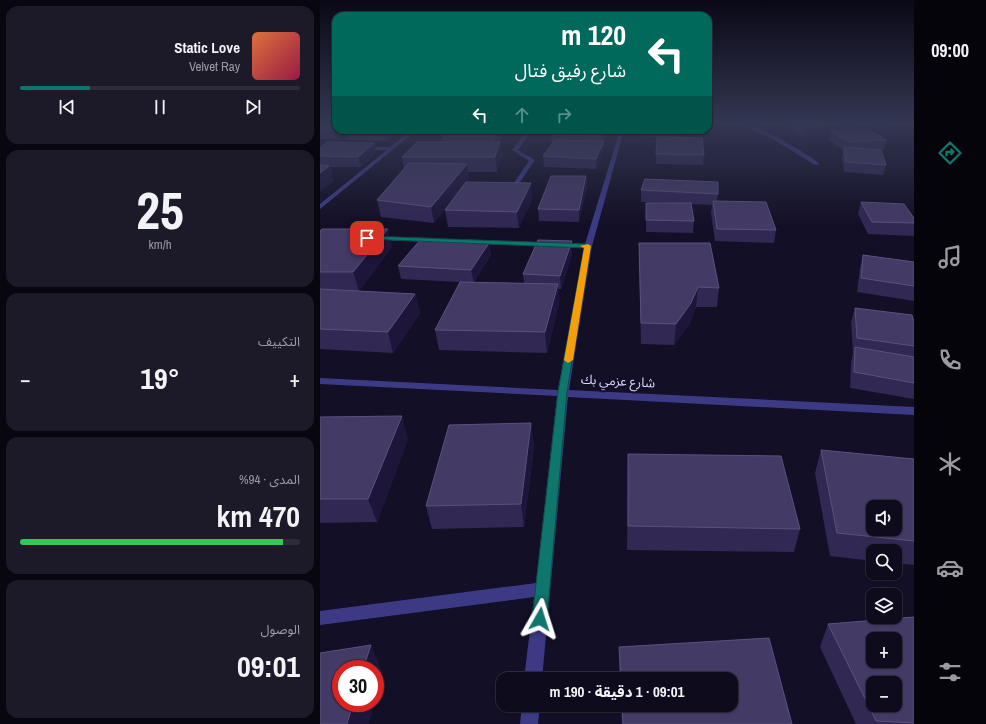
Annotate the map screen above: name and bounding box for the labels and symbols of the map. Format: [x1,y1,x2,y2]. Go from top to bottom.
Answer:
pin [350,221,384,255]
street label: شارع عزمي بك [580,371,656,393]
position arrow [519,598,561,640]
speed limit sign: 30 [332,660,384,712]

